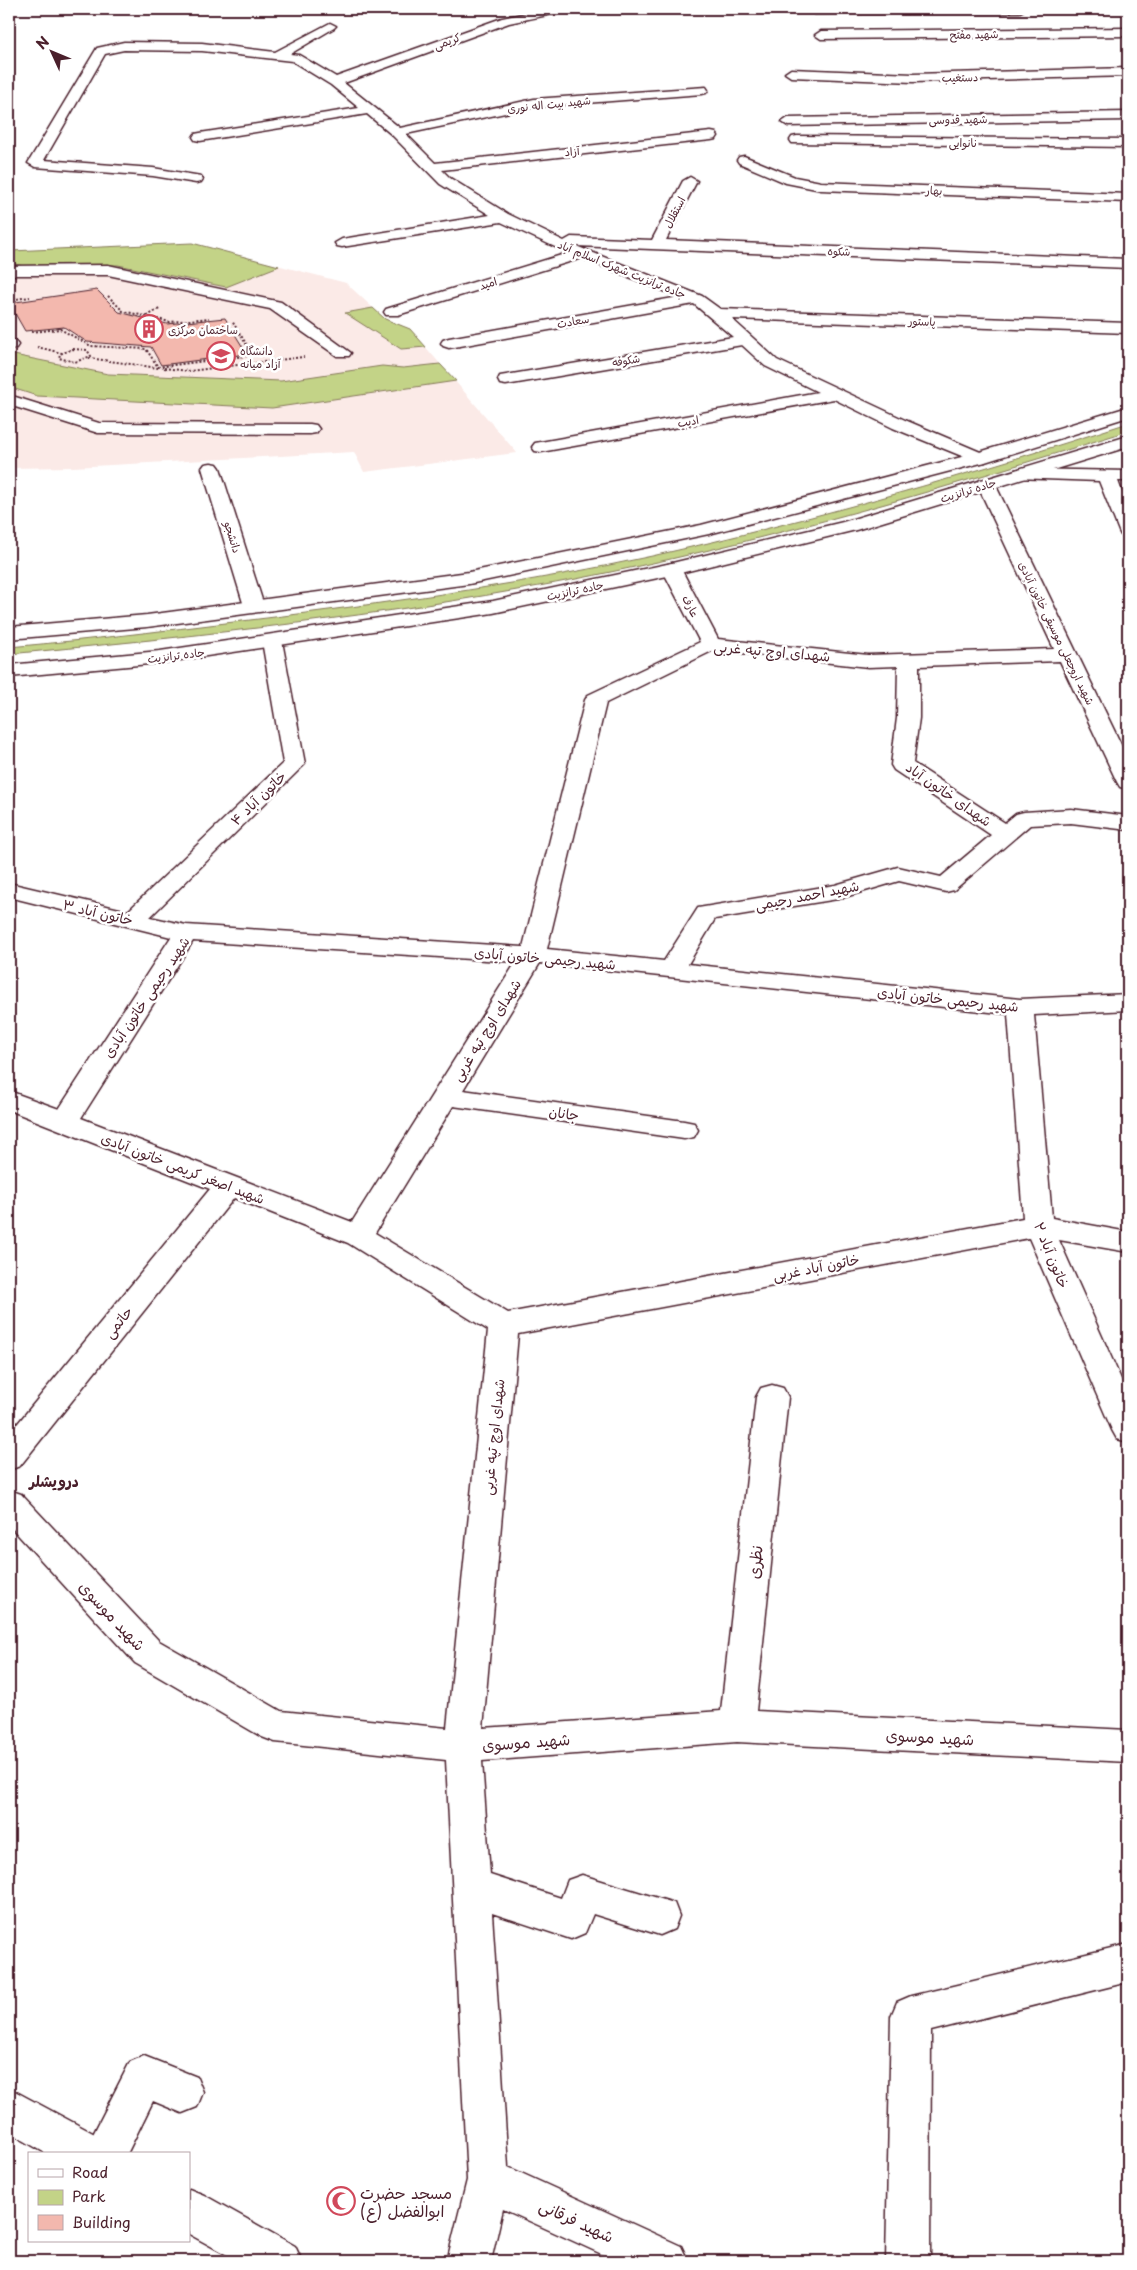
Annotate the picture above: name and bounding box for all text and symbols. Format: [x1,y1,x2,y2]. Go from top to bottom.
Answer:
street label: شهید مفتح [950,25,998,43]
north arrow [28,28,78,78]
street label: کریمی [431,28,463,54]
text: N [31,31,54,54]
street label: دستغیب [942,68,978,86]
street label: شهید بیت اله نوری [506,91,592,117]
street label: شهید قدوسی [928,110,988,128]
street label: نانوایی [949,134,977,151]
street label: آزاد [564,142,582,160]
street label: بهار [924,181,943,199]
street label: استقلال [659,193,689,231]
street label: جاده ترانزیت شهرک اسلام آباد [555,235,689,303]
street label: شکوه [827,242,851,260]
street label: امید [477,272,499,294]
street label: سعادت [555,310,591,332]
street label: پاستور [907,312,936,330]
building icon: ساختمان مرکزی [134,314,164,344]
place label: ساختمان مرکزی [168,321,238,338]
school or university icon: دانشگاه آزاد میانه [206,341,236,371]
place label: دانشگاه آزاد میانه [240,342,282,372]
street label: شکوفه [611,349,641,371]
street label: ادیب [676,411,700,431]
street label: جاده ترانزیت [938,473,998,507]
street label: دانشجو [220,518,246,555]
street label: شهید اروجعلی موسیقی خاتون آبادی [1015,558,1099,708]
street label: جاده ترانزیت [545,576,605,604]
street label: عارف [678,592,704,620]
street label: شهدای اوچ تپه غربی [713,635,831,667]
street label: جاده ترانزیت [146,643,206,667]
street label: شهدای خاتون آباد [902,757,996,831]
street label: خاتون آباد ۴ [225,766,291,830]
street label: شهید احمد رحیمی [753,875,861,915]
street label: خاتون آباد ۳ [61,894,135,930]
street label: شهید رحیمی خاتون آبادی [98,932,194,1062]
street label: شهید رحیمی خاتون آبادی [473,941,617,975]
street label: شهدای اوچ تپه غربی [446,975,526,1085]
street label: شهید رحیمی خاتون آبادی [876,981,1020,1017]
street label: جانان [548,1100,580,1126]
street label: شهید اصغر کریمی خاتون آبادی [98,1127,268,1209]
street label: خاتون آباد ۲ [1029,1219,1075,1291]
street label: خاتون آباد غربی [771,1248,861,1286]
street label: حاتمی [99,1301,137,1343]
street label: شهدای اوچ تپه غربی [476,1378,510,1496]
district label: درویشلر [27,1469,79,1492]
street label: نظری [740,1544,768,1580]
street label: شهید موسوی [74,1574,152,1656]
street label: شهید موسوی [885,1722,975,1750]
street label: شهید موسوی [481,1726,571,1756]
legend [28,2152,190,2242]
text: Road [72,2160,108,2183]
place label: مسجد حضرت ابوالفضل (ع) [360,2180,452,2223]
text: Park [72,2184,106,2207]
mosque icon: مسجد حضرت ابوالفضل (ع) [326,2186,356,2216]
street label: شهید فرقانی [536,2192,618,2248]
text: Building [72,2210,131,2233]

